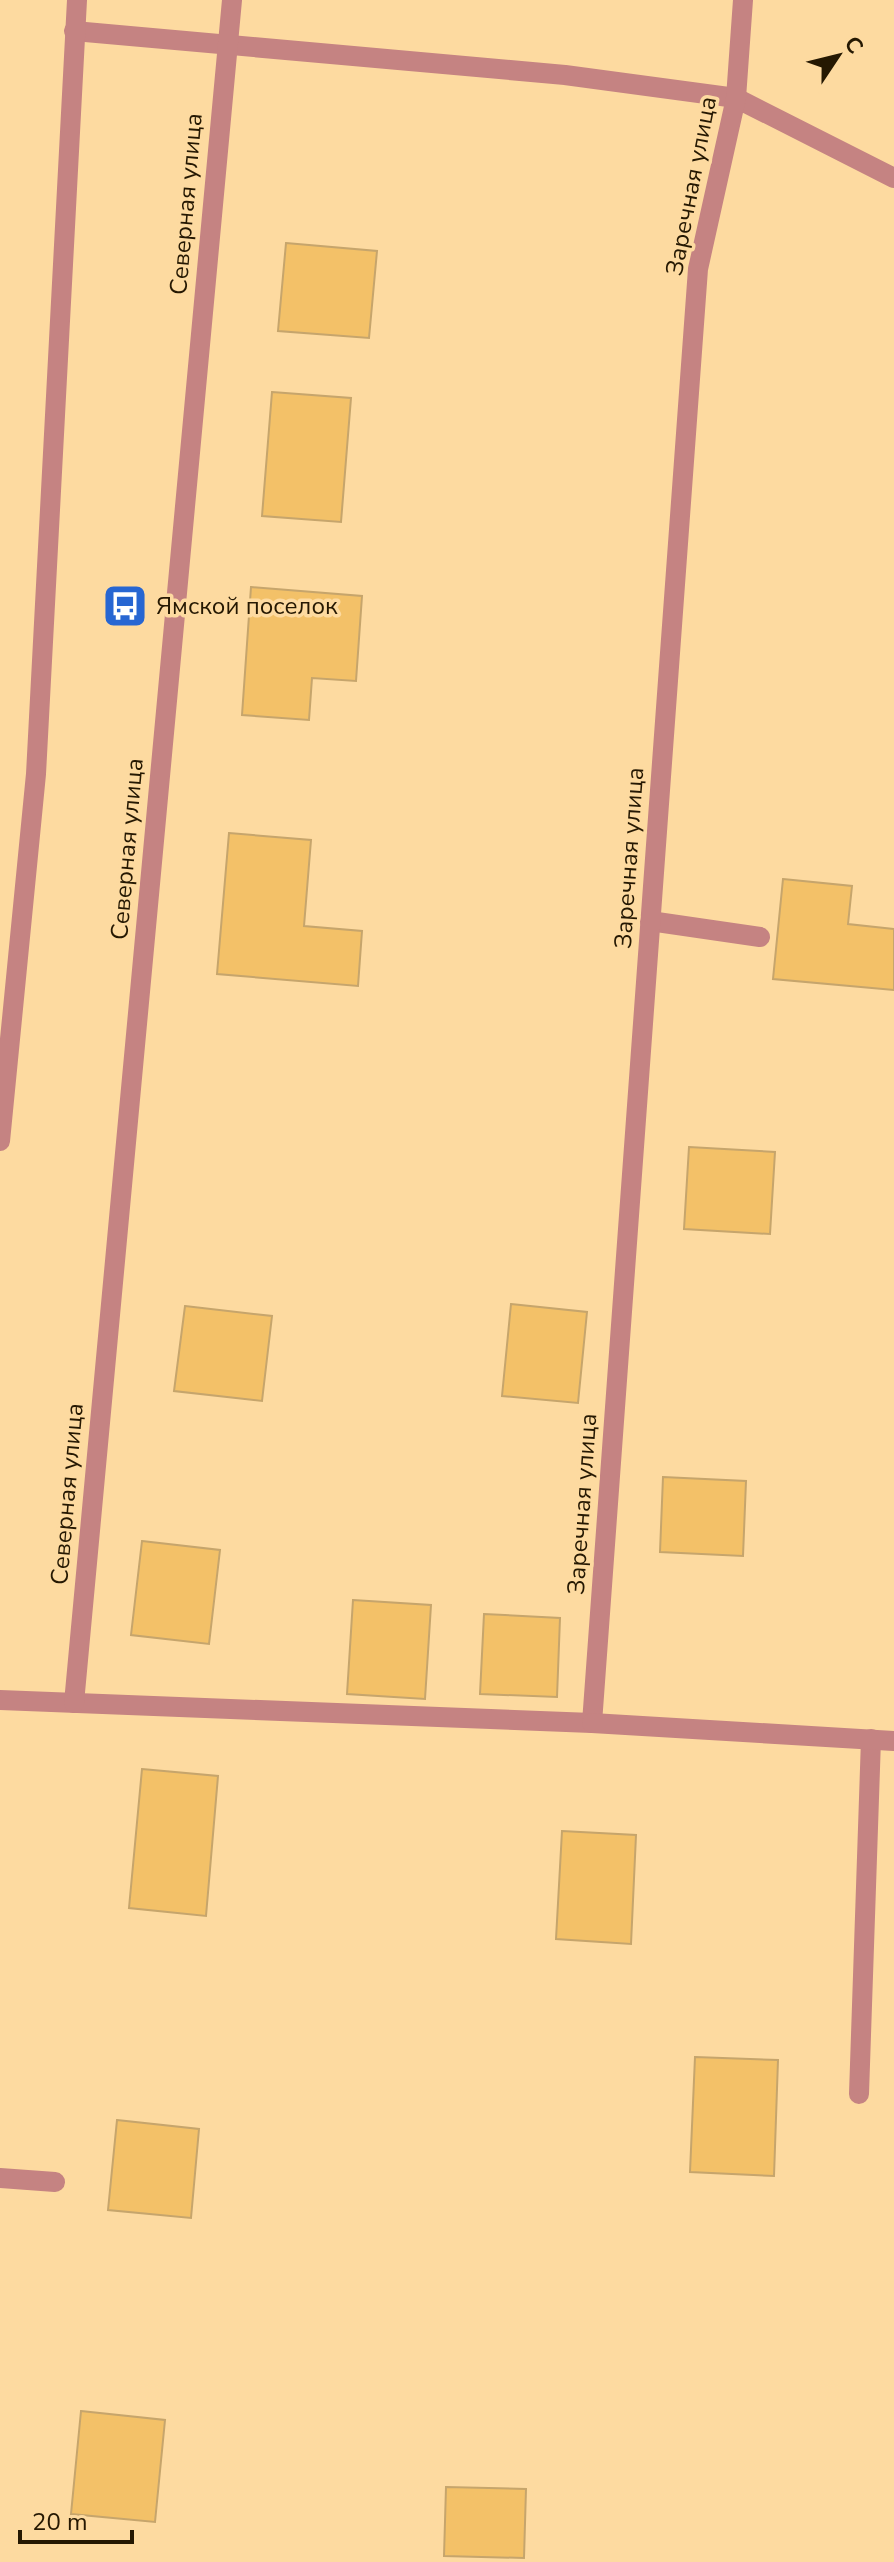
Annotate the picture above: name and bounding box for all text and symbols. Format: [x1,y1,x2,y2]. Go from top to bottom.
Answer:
north arrow [798,16,878,96]
text: С [837,30,870,60]
street label: Заречная улица [658,94,724,278]
street label: Северная улица [162,112,210,296]
bus stop icon: Ямской поселок [101,582,149,630]
place label: Ямской поселок [156,590,338,622]
street label: Северная улица [103,757,151,941]
street label: Заречная улица [607,766,651,950]
street label: Северная улица [43,1402,91,1586]
street label: Заречная улица [560,1412,604,1596]
scale bar [20,2494,132,2544]
text: 20 m [32,2506,88,2538]

